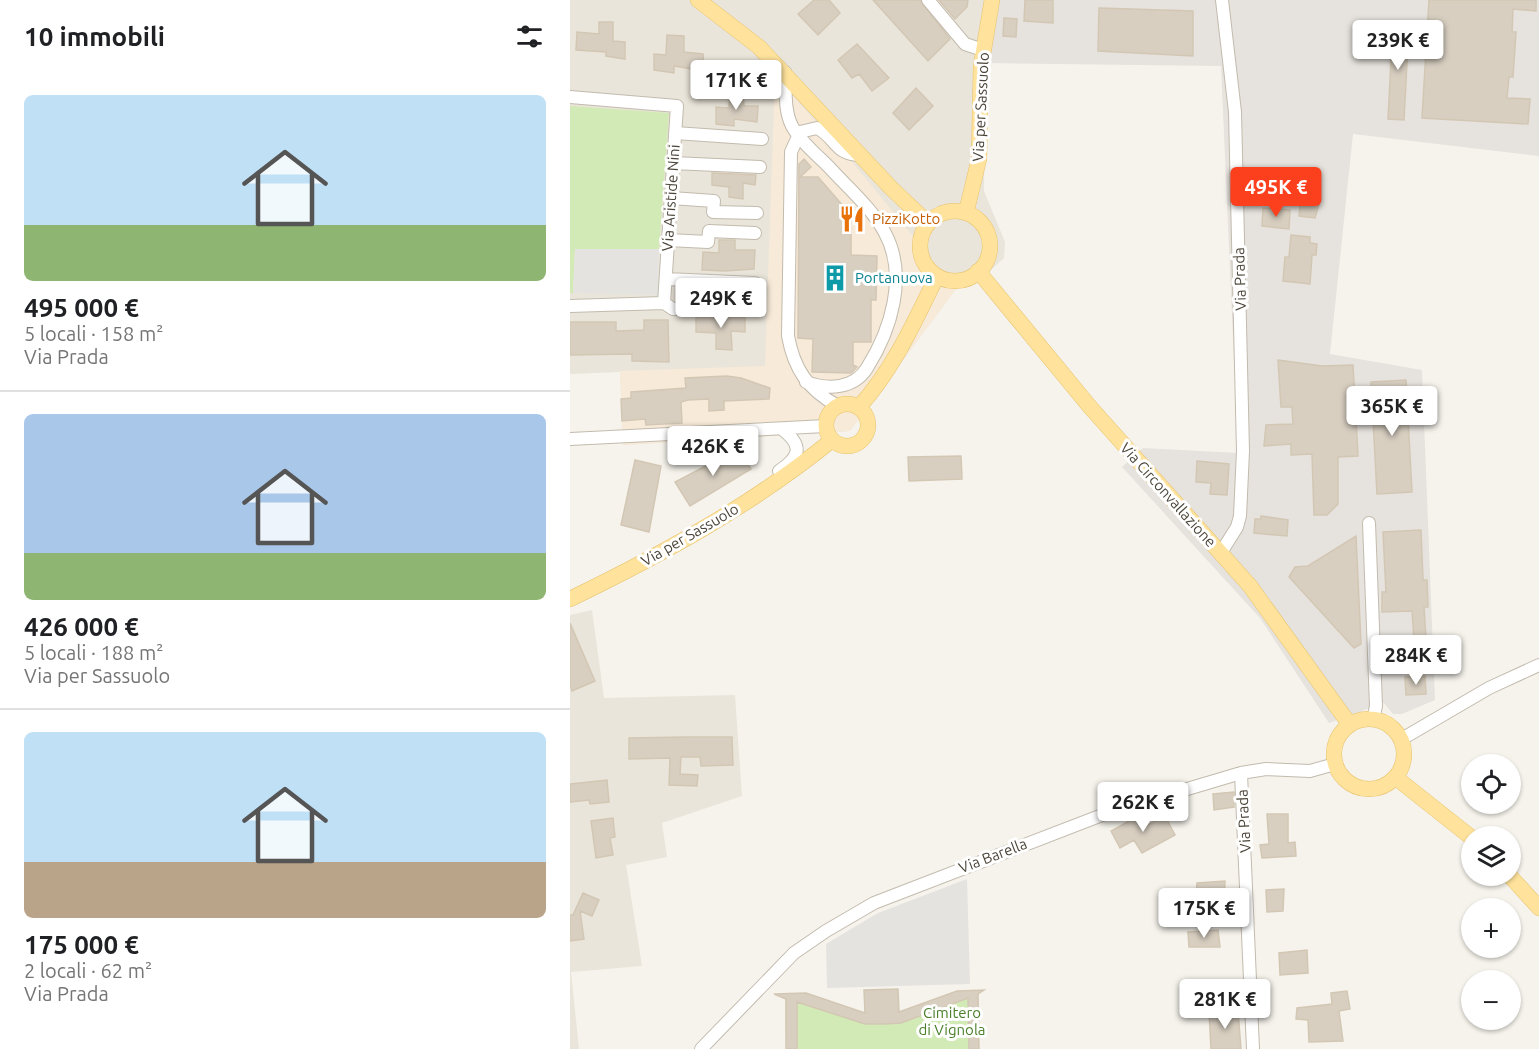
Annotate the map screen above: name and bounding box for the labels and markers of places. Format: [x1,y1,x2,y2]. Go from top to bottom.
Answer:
pin: 239K € [1349,20,1447,71]
pin: 171K € [687,60,785,111]
pin: 495K € [1227,167,1325,218]
restaurant icon: PizziKotto [837,204,867,234]
place label: PizziKotto [872,210,940,227]
building icon: Portanuova [820,263,850,293]
place label: Portanuova [855,269,933,286]
pin: 249K € [672,278,770,329]
pin: 365K € [1343,386,1441,437]
pin: 426K € [664,426,762,477]
pin: 284K € [1367,635,1465,686]
pin: 262K € [1094,782,1192,833]
pin: 175K € [1155,888,1253,939]
pin: 281K € [1176,979,1274,1030]

